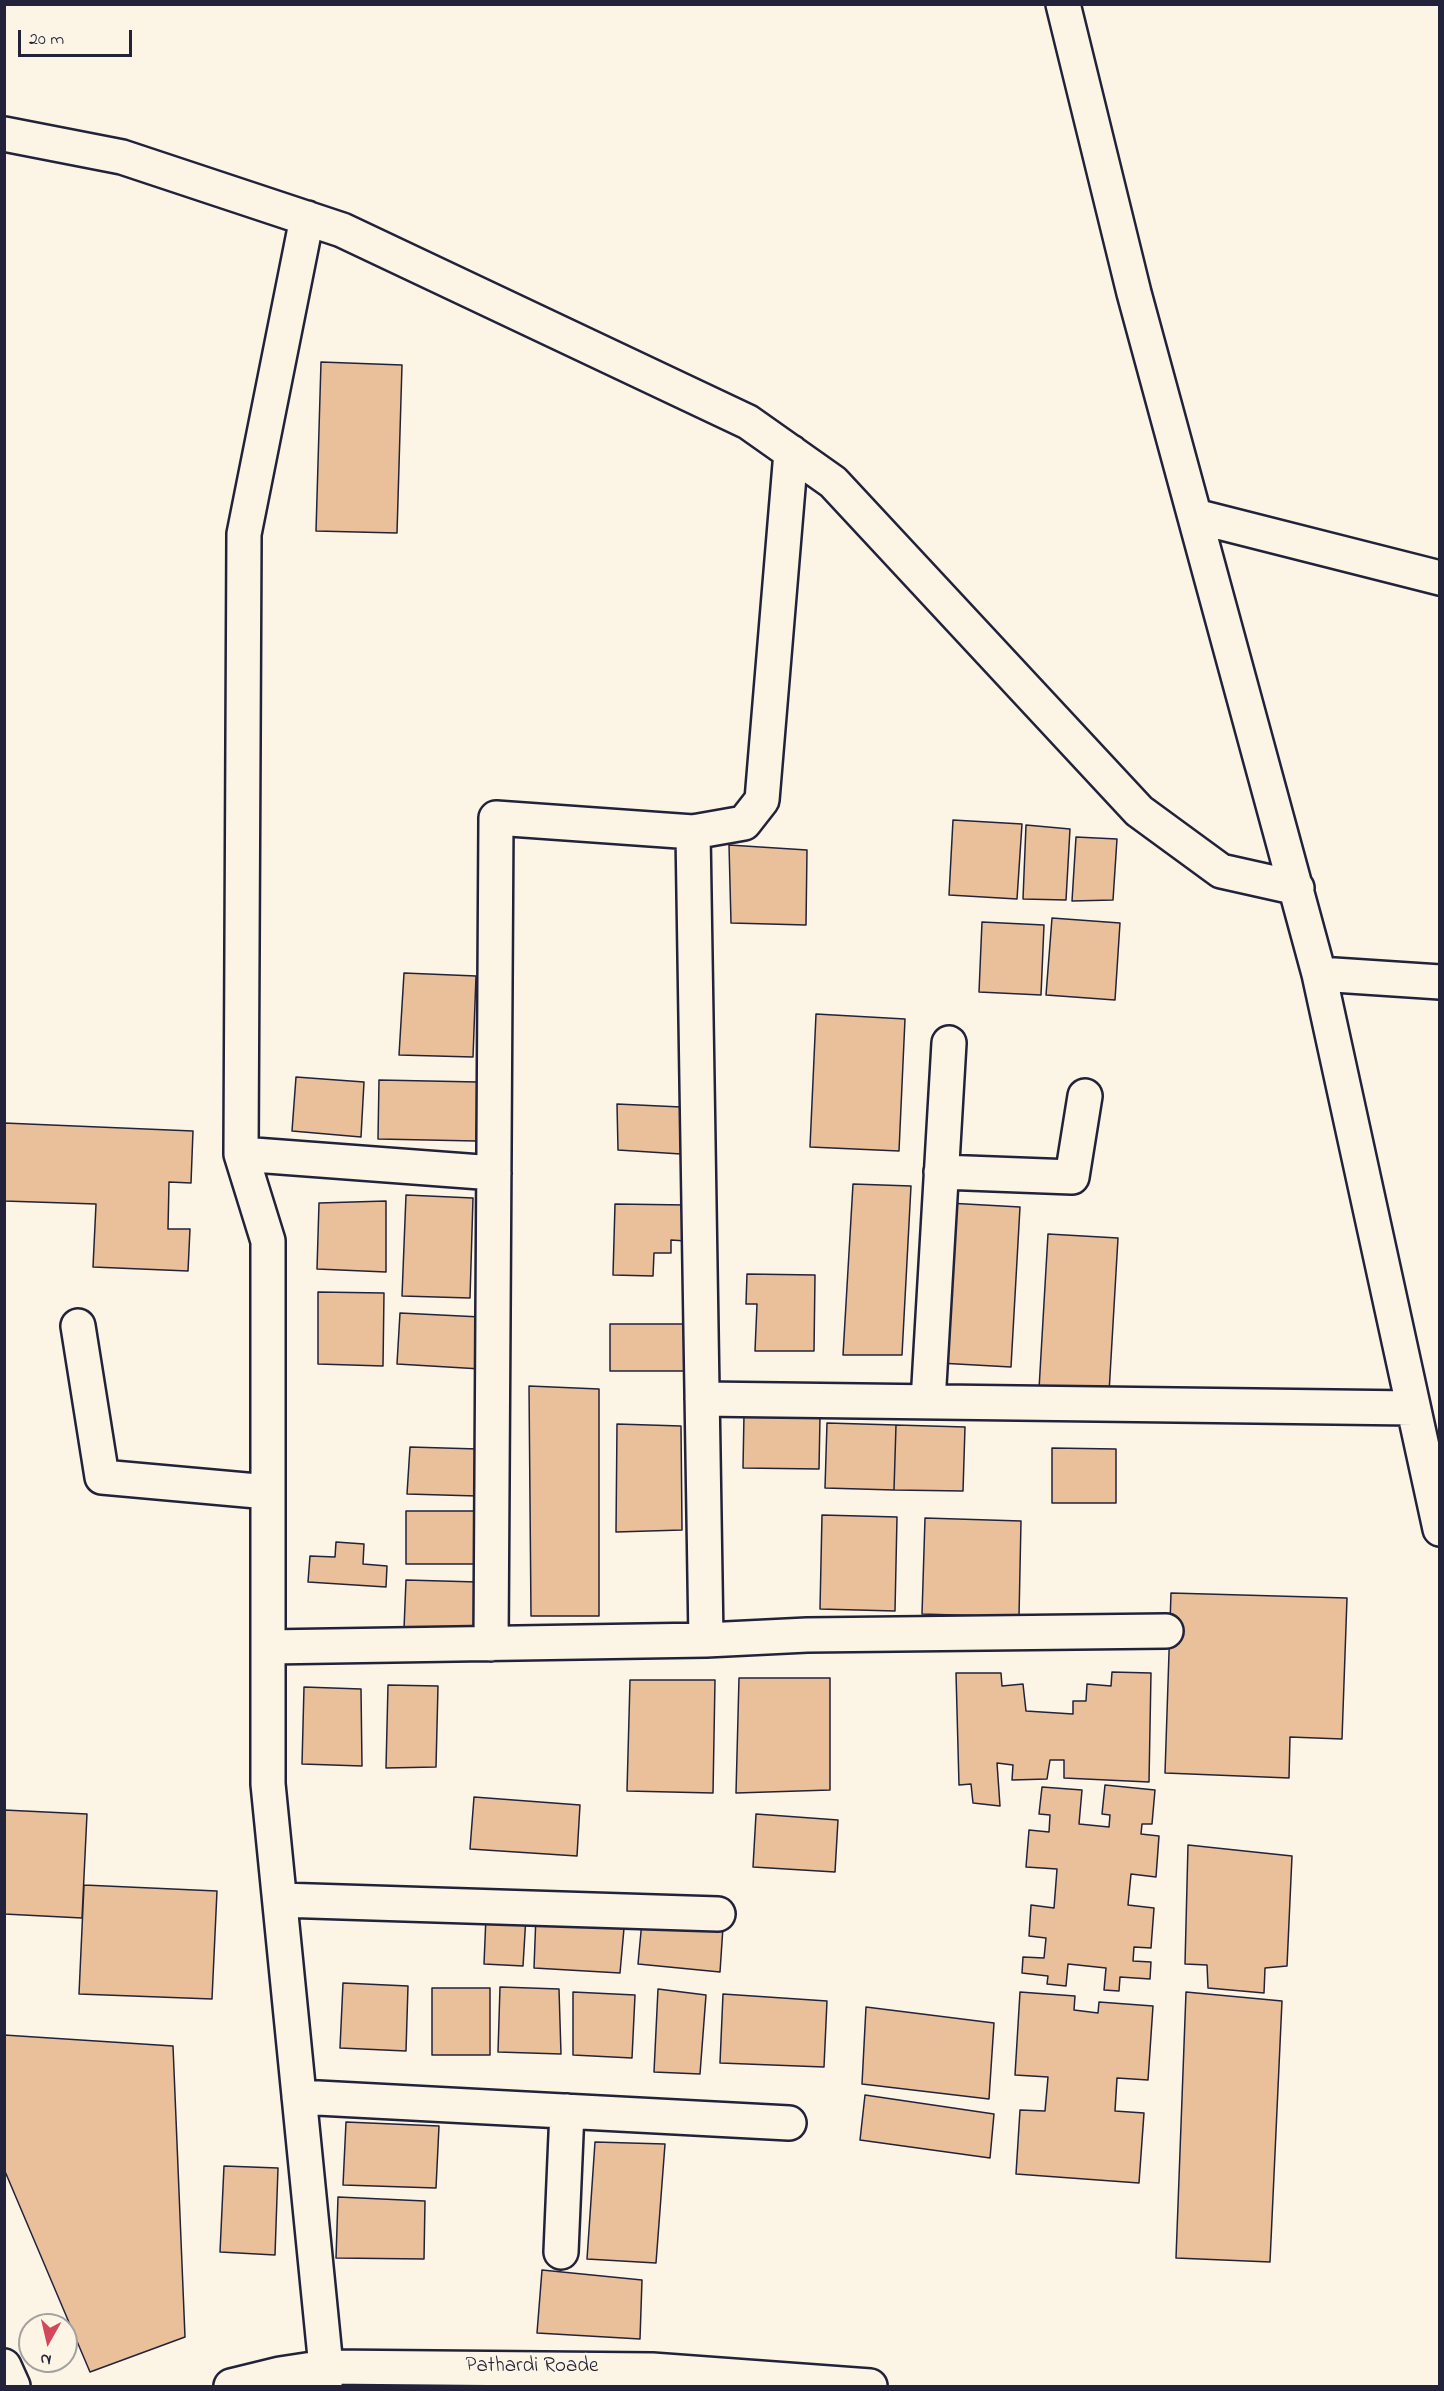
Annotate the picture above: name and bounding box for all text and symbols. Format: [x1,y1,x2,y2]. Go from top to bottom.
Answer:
scale bar [21,18,135,56]
text: 20 m [29,27,64,53]
north arrow [18,2313,78,2373]
text: N [39,2346,53,2371]
street label: Pathardi Roade [465,2355,599,2381]

